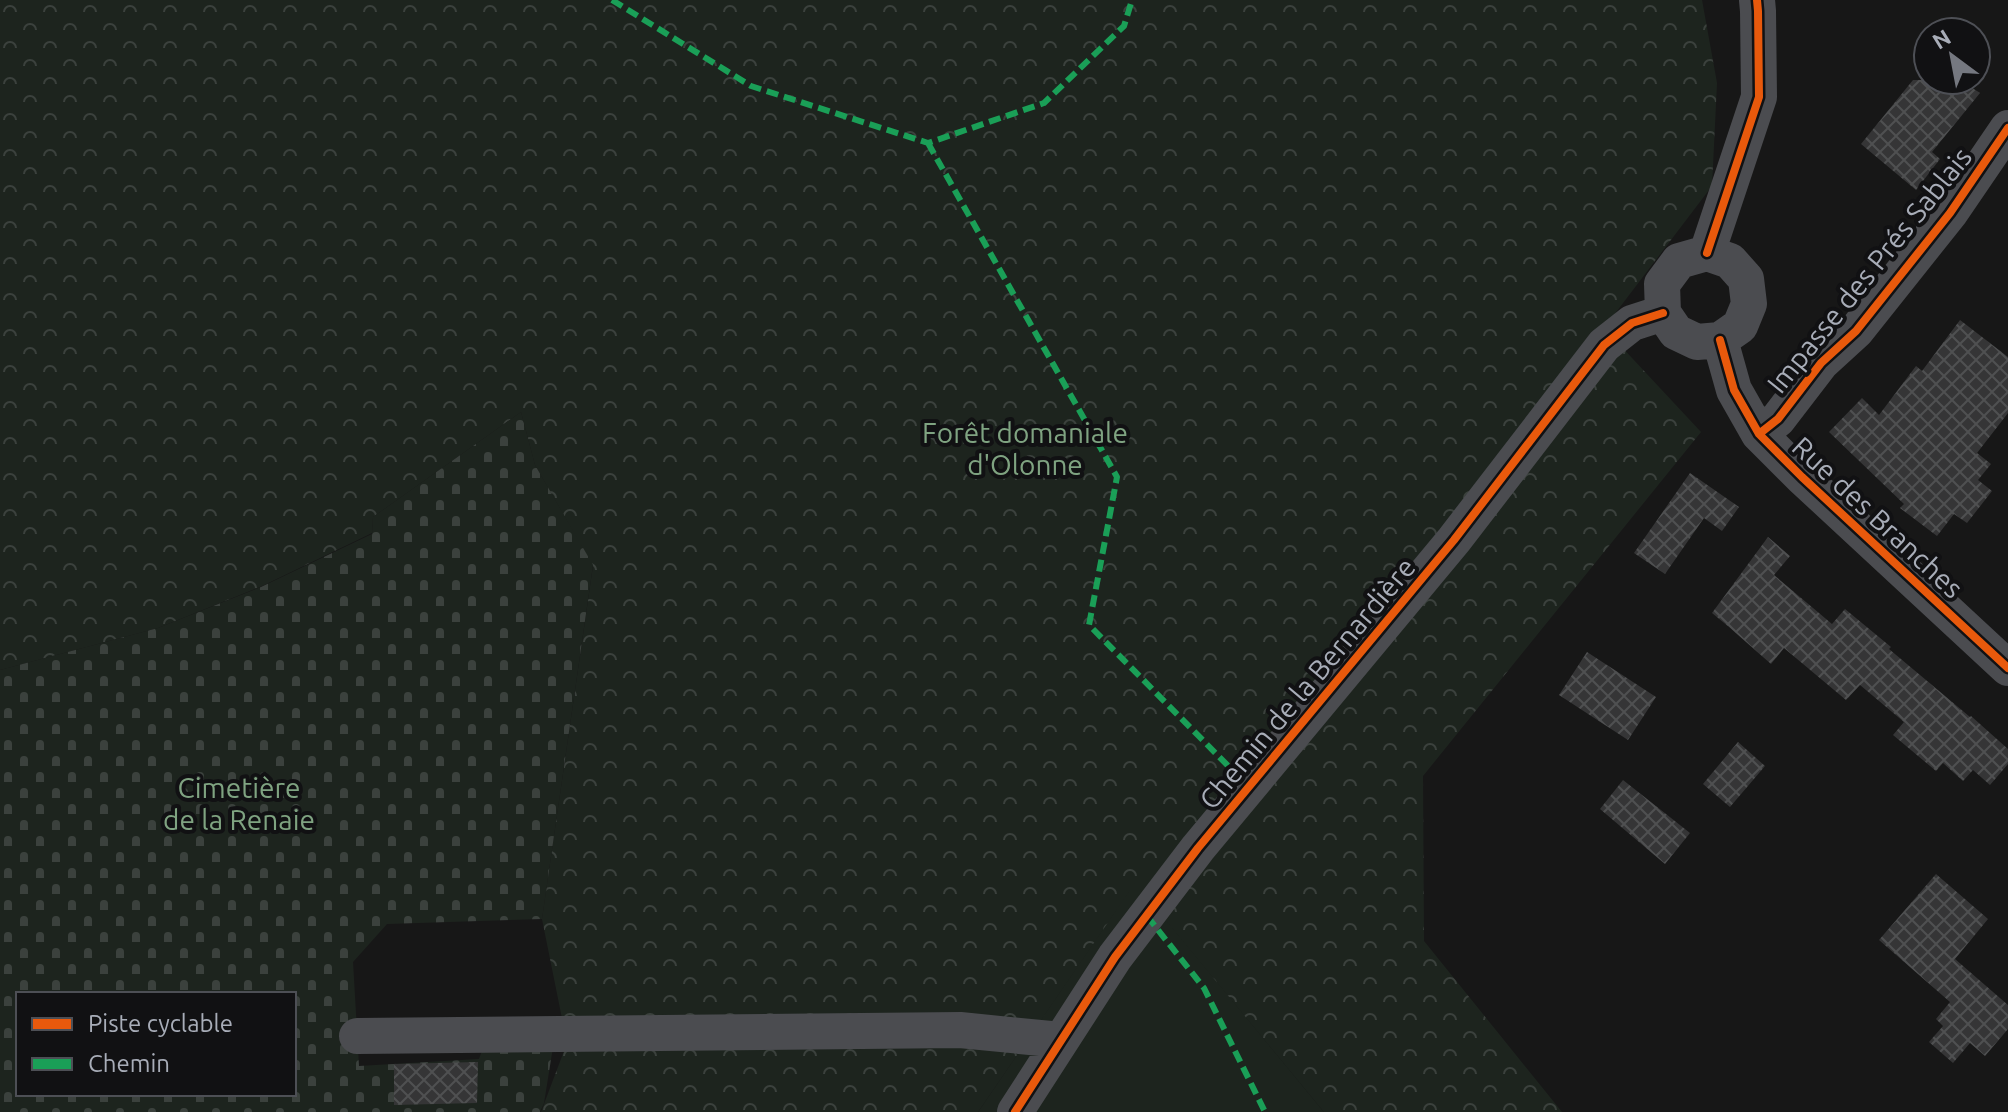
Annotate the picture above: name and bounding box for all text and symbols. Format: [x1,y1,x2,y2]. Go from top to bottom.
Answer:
north arrow [1912,16,1992,96]
text: N [1928,24,1955,54]
street label: Impasse des Prés Sablais [1761,141,1977,399]
park label: Forêt domaniale d'Olonne [922,417,1128,480]
street label: Rue des Branches [1787,430,1969,604]
street label: Chemin de la Bernardière [1193,551,1421,815]
park label: Cimetière de la Renaie [163,772,315,835]
legend [16,992,296,1096]
text: Piste cyclable [88,1010,233,1037]
text: Chemin [88,1050,170,1077]

